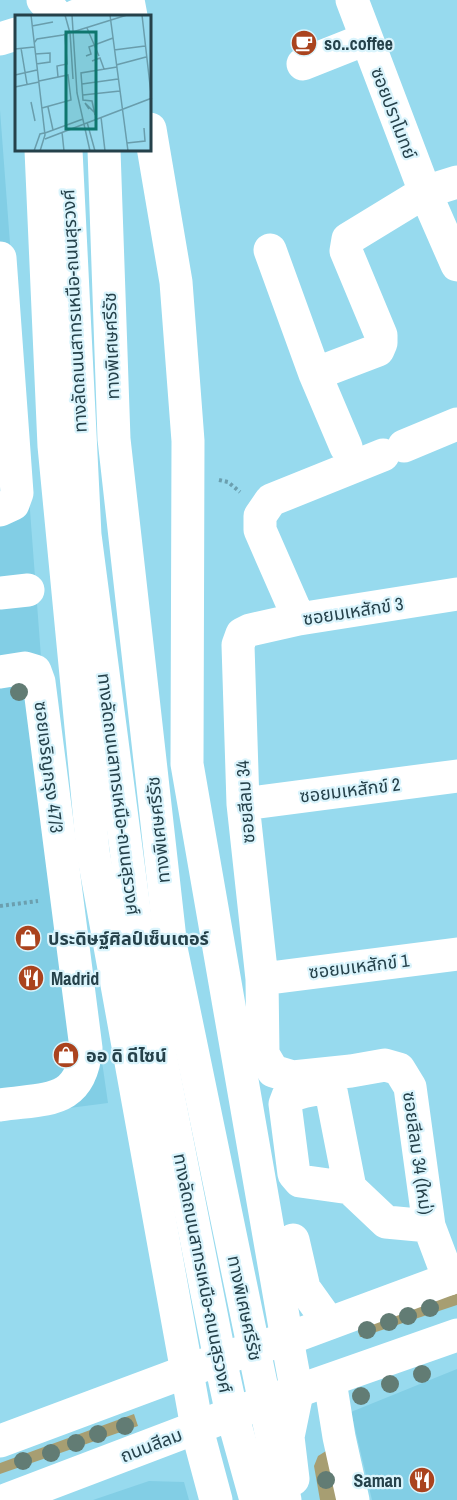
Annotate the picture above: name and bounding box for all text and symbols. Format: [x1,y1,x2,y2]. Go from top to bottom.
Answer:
inset map [15,15,152,152]
cafe icon: so..coffee [289,28,319,58]
place label: so..coffee [324,31,393,56]
street label: ซอยปราโมทย์ [365,64,423,163]
street label: ทางลัดถนนสาทรเหนือ-ถนนสุรวงศ์ [55,189,93,433]
street label: ทางพิเศษศรีรัช [97,292,125,400]
street label: ซอยมเหสักข์ 3 [301,591,405,631]
street label: ทางลัดถนนสาทรเหนือ-ถนนสุรวงศ์ [92,672,146,916]
street label: ซอยเจริญกรุง 47/3 [29,700,69,834]
street label: ซอยสีลม 34 [230,760,260,844]
street label: ซอยมเหสักข์ 2 [298,771,402,809]
street label: ทางพิเศษศรีรัช [140,775,176,885]
shop icon: ประดิษฐ์ศิลป์เซ็นเตอร์ [13,923,43,953]
place label: ประดิษฐ์ศิลป์เซ็นเตอร์ [48,926,209,951]
street label: ซอยมเหสักข์ 1 [307,947,412,985]
restaurant icon: Madrid [16,963,46,993]
place label: Madrid [51,966,99,991]
shop icon: ออ ดิ ดีไซน์ [51,1040,81,1070]
place label: ออ ดิ ดีไซน์ [86,1043,167,1068]
street label: ซอยสีลม 34 (ใหม่) [397,1090,439,1216]
street label: ทางลัดถนนสาทรเหนือ-ถนนสุรวงศ์ [167,1151,239,1395]
street label: ทางพิเศษศรีรัช [222,1253,268,1363]
street label: ถนนสีลม [116,1422,186,1468]
restaurant icon: Saman [407,1465,437,1495]
place label: Saman [354,1468,402,1493]

